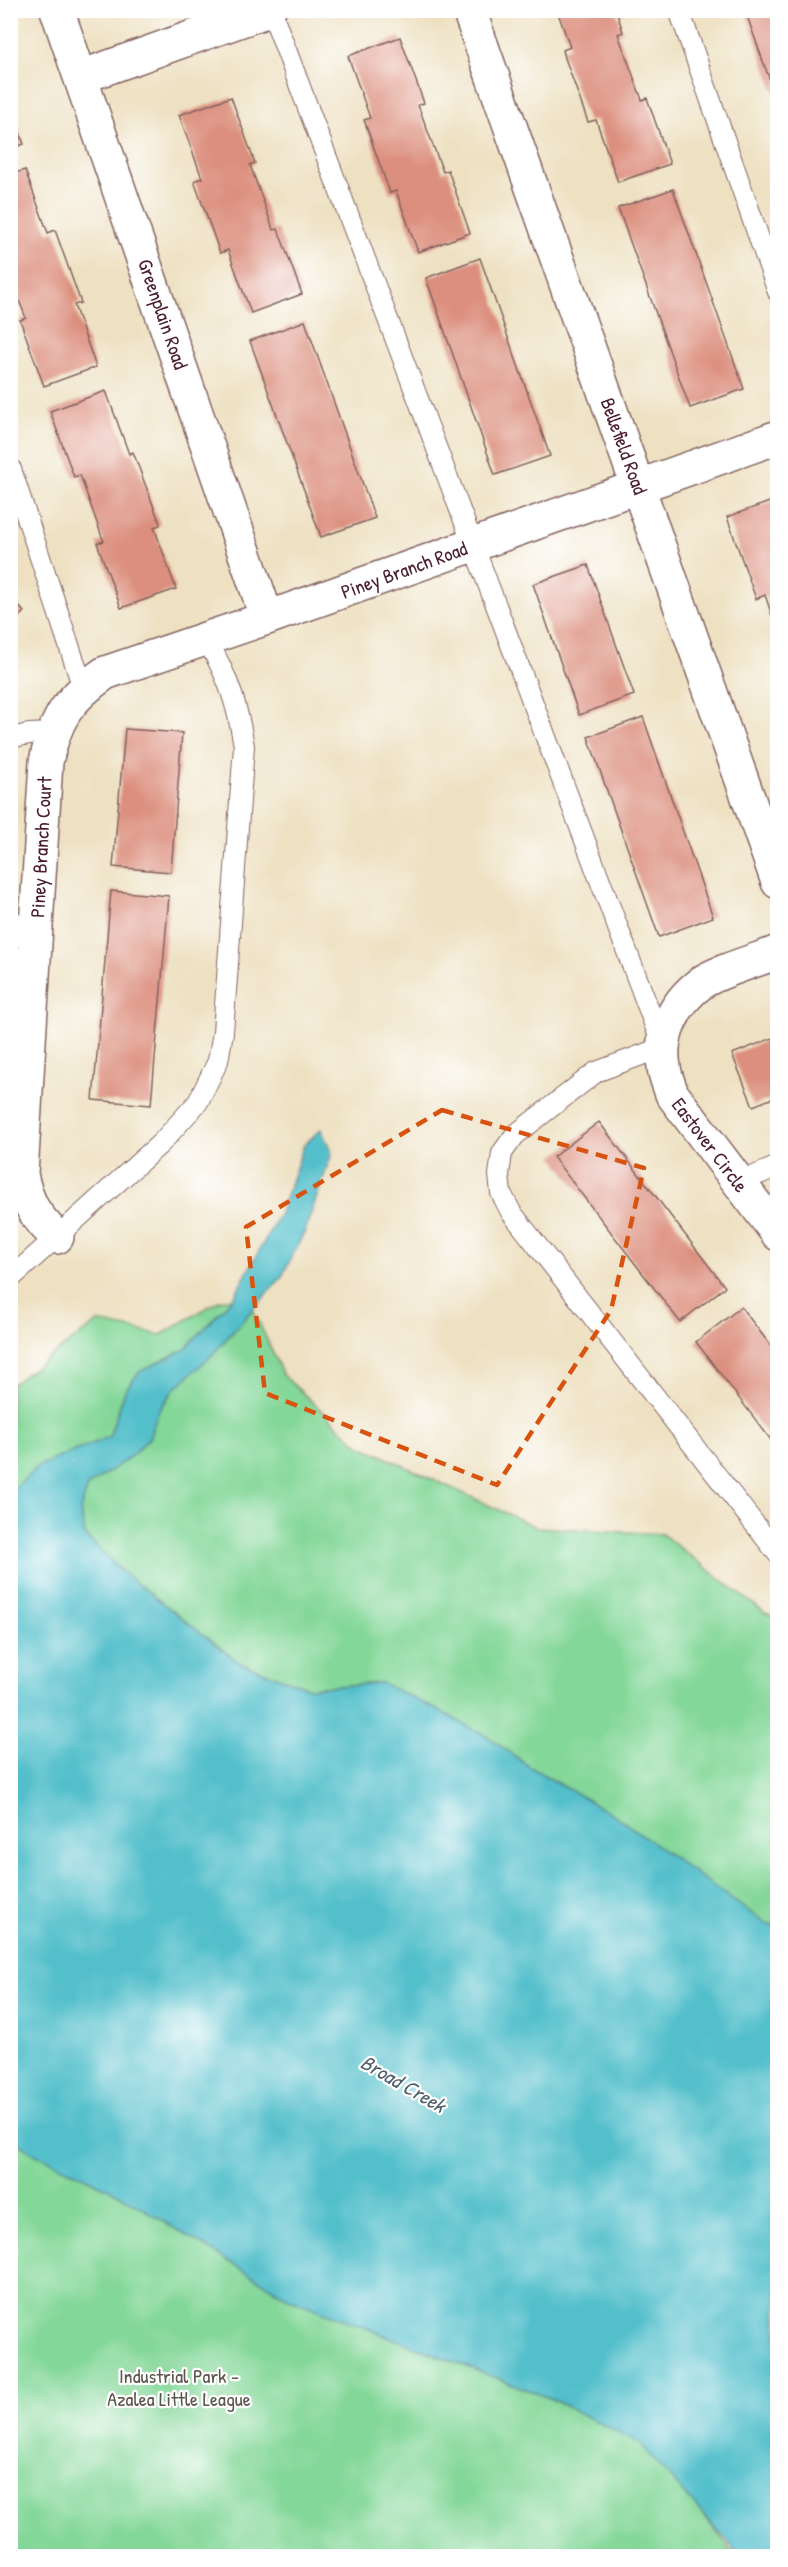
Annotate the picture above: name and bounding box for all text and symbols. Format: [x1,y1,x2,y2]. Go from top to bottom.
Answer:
street label: Greenplain Road [132,255,195,373]
street label: Bellefield Road [594,394,655,498]
street label: Piney Branch Road [337,534,471,605]
street label: Piney Branch Court [23,775,58,918]
street label: Eastover Circle [666,1092,755,1197]
water label: Broad Creek [356,2048,453,2121]
park label: Industrial Park - Azalea Little League [107,2362,251,2412]

